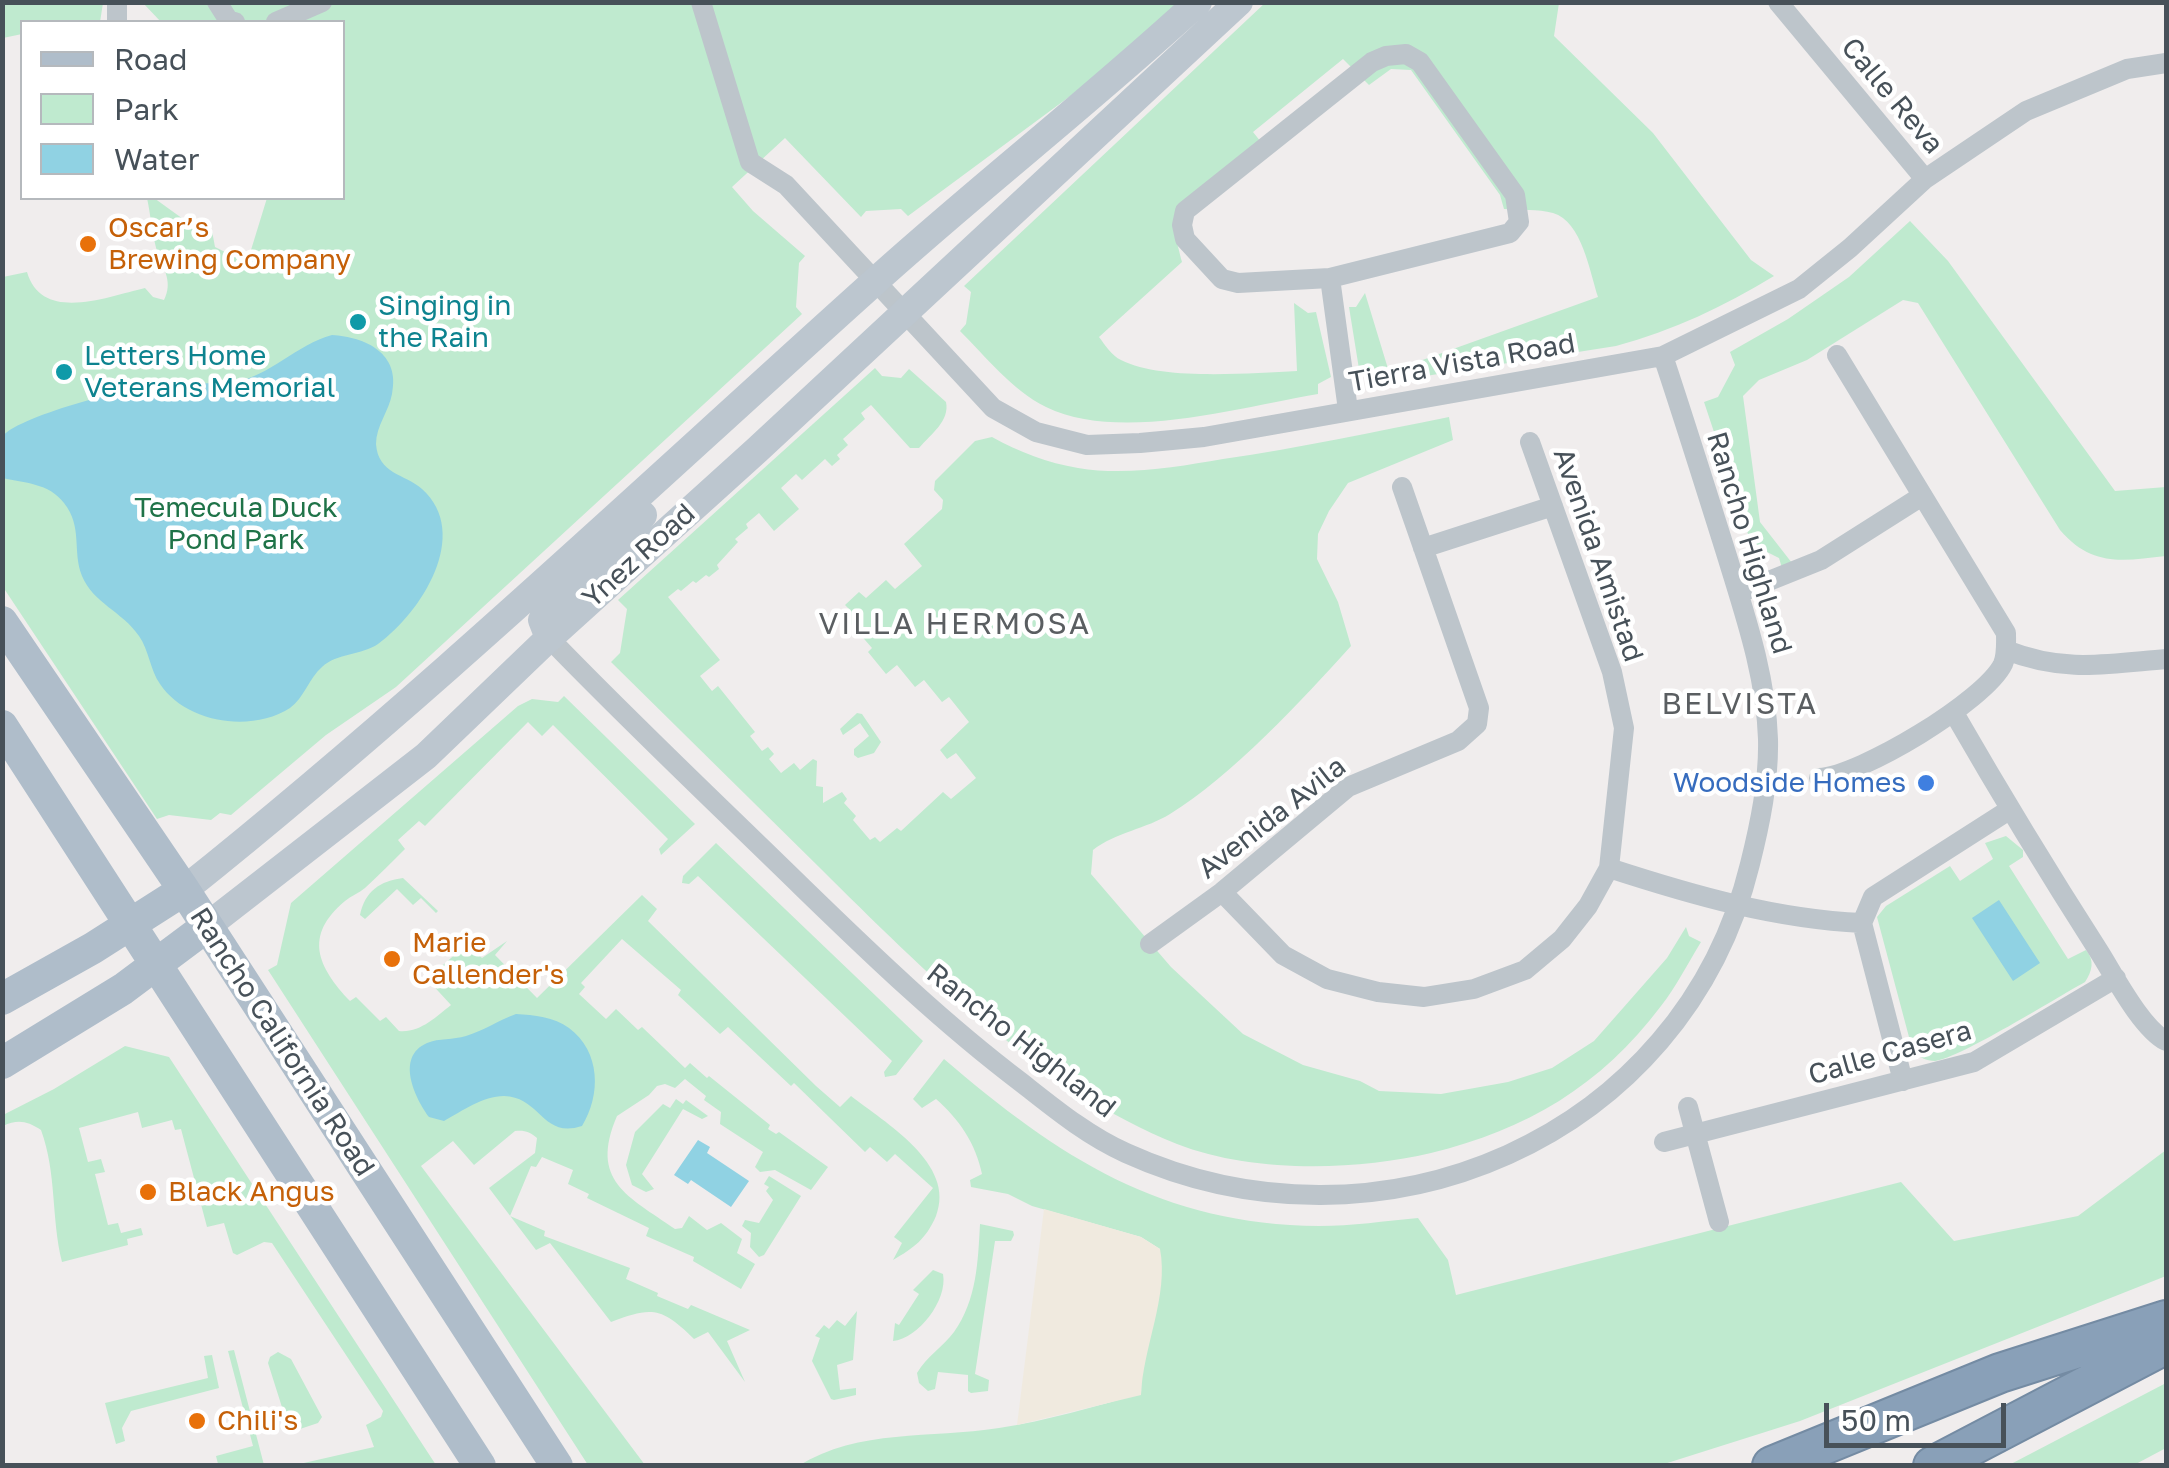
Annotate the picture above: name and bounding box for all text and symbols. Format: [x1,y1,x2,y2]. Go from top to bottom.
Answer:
legend [20,20,345,200]
street label: Calle Reva [1834,31,1950,161]
text: Road [114,41,188,77]
text: Park [114,91,179,127]
text: Water [114,141,199,177]
place label: Oscar’s Brewing Company [108,211,351,277]
marker: Oscar’s Brewing Company [77,233,99,255]
place label: Singing in the Rain [378,289,512,355]
marker: Singing in the Rain [347,311,369,333]
street label: Tierra Vista Road [1346,327,1578,399]
place label: Letters Home Veterans Memorial [84,339,335,405]
marker: Letters Home Veterans Memorial [53,361,75,383]
street label: Rancho Highland [1699,428,1799,658]
street label: Avenida Amistad [1546,444,1650,666]
park label: Temecula Duck Pond Park [134,491,338,557]
street label: Ynez Road [576,497,702,615]
district label: VILLA HERMOSA [818,606,1092,642]
district label: BELVISTA [1661,686,1819,722]
street label: Avenida Avila [1191,750,1353,886]
place label: Woodside Homes [1673,766,1906,800]
marker: Woodside Homes [1915,772,1937,794]
street label: Rancho California Road [183,902,381,1182]
place label: Marie Callender's [412,926,564,992]
marker: Marie Callender's [381,948,403,970]
street label: Rancho Highland [920,957,1122,1125]
street label: Calle Casera [1805,1014,1975,1092]
place label: Black Angus [168,1175,335,1209]
marker: Black Angus [137,1181,159,1203]
scale bar [1829,1383,2012,1445]
text: 50 m [1841,1402,1911,1438]
place label: Chili's [217,1404,298,1438]
marker: Chili's [186,1410,208,1432]

